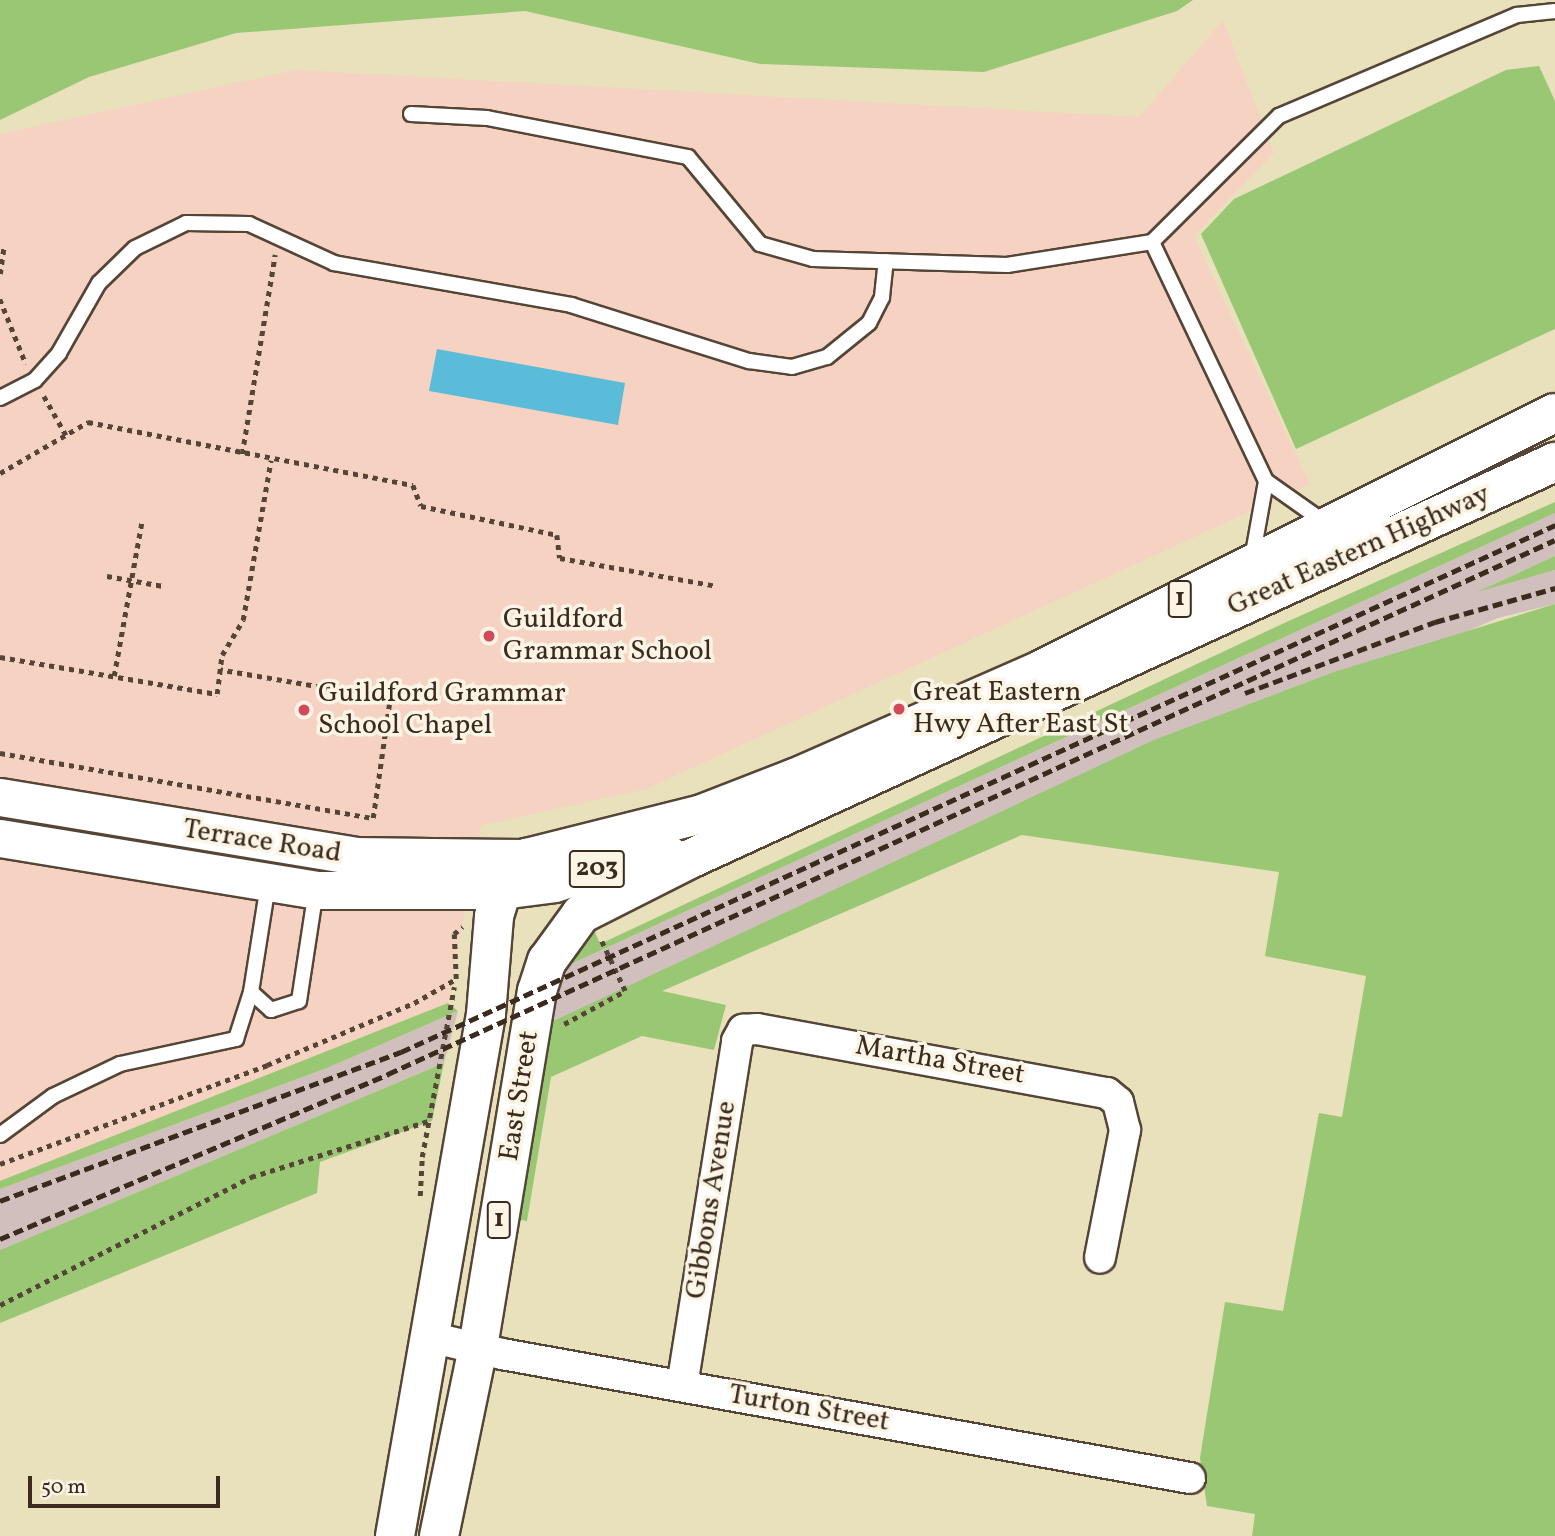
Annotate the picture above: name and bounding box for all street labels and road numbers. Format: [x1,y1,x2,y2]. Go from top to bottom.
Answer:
street label: Great Eastern Highway [1223,478,1495,624]
road number: 1 [1168,576,1192,622]
street label: Terrace Road [180,813,344,871]
road number: 203 [567,846,627,891]
street label: East Street [493,1028,547,1164]
street label: Martha Street [853,1030,1027,1092]
street label: Gibbons Avenue [680,1099,744,1301]
road number: 1 [487,1198,511,1242]
street label: Turton Street [726,1378,892,1440]

